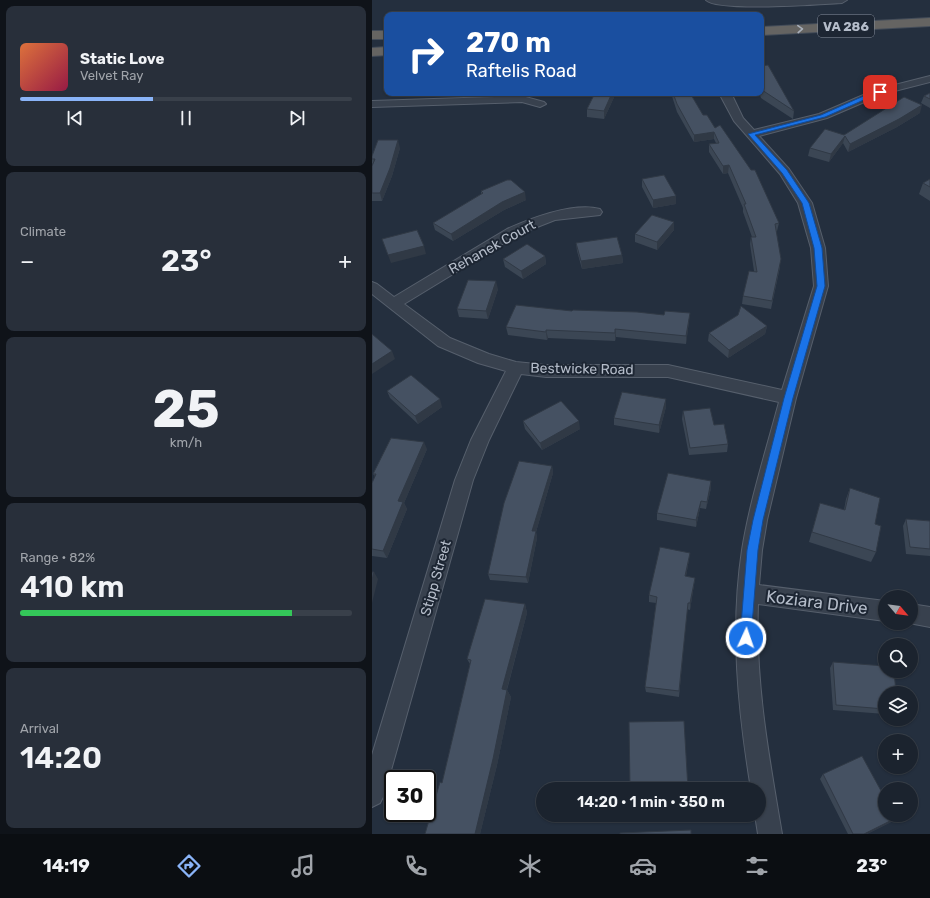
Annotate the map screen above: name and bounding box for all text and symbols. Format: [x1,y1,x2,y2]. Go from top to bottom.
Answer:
road number: VA 286 [818,15,874,37]
one-way arrow [797,24,803,33]
text: 270 m [466,26,551,59]
icon: right [400,28,452,80]
text: Static Love [80,50,164,68]
text: Raftelis Road [466,60,577,82]
text: Velvet Ray [80,68,143,83]
pin [863,75,897,109]
icon: arrive [869,81,891,103]
icon: previous [64,107,86,129]
icon: pause [175,107,197,129]
icon: next [286,107,308,129]
street label: Rehanek Court [446,216,539,278]
text: Climate [20,224,66,239]
text: 23° [161,243,212,279]
text: − [20,248,34,275]
text: + [338,248,352,275]
street label: Bestwicke Road [530,360,634,378]
text: 25 [152,378,220,440]
text: km/h [170,435,202,450]
street label: Stipp Street [417,538,455,618]
text: Range · 82% [20,550,95,565]
text: 410 km [20,569,125,605]
street label: Koziara Drive [765,586,869,618]
north arrow [878,590,918,630]
map controls [878,590,918,822]
position arrow [725,617,767,659]
button: search [878,638,918,678]
button: layers [878,686,918,726]
text: Arrival [20,721,59,736]
button: + [878,734,918,774]
text: 14:20 [20,740,102,776]
speed limit sign: 30 [384,770,436,822]
button: − [878,782,918,822]
text: 14:20 · 1 min · 350 m [577,793,725,811]
icon: directions [175,852,203,880]
icon: music [289,852,317,880]
icon: phone [402,852,430,880]
icon: climate [516,852,544,880]
icon: car [629,852,657,880]
icon: filters [743,852,771,880]
text: 14:19 [43,855,90,877]
text: 23° [856,855,887,877]

